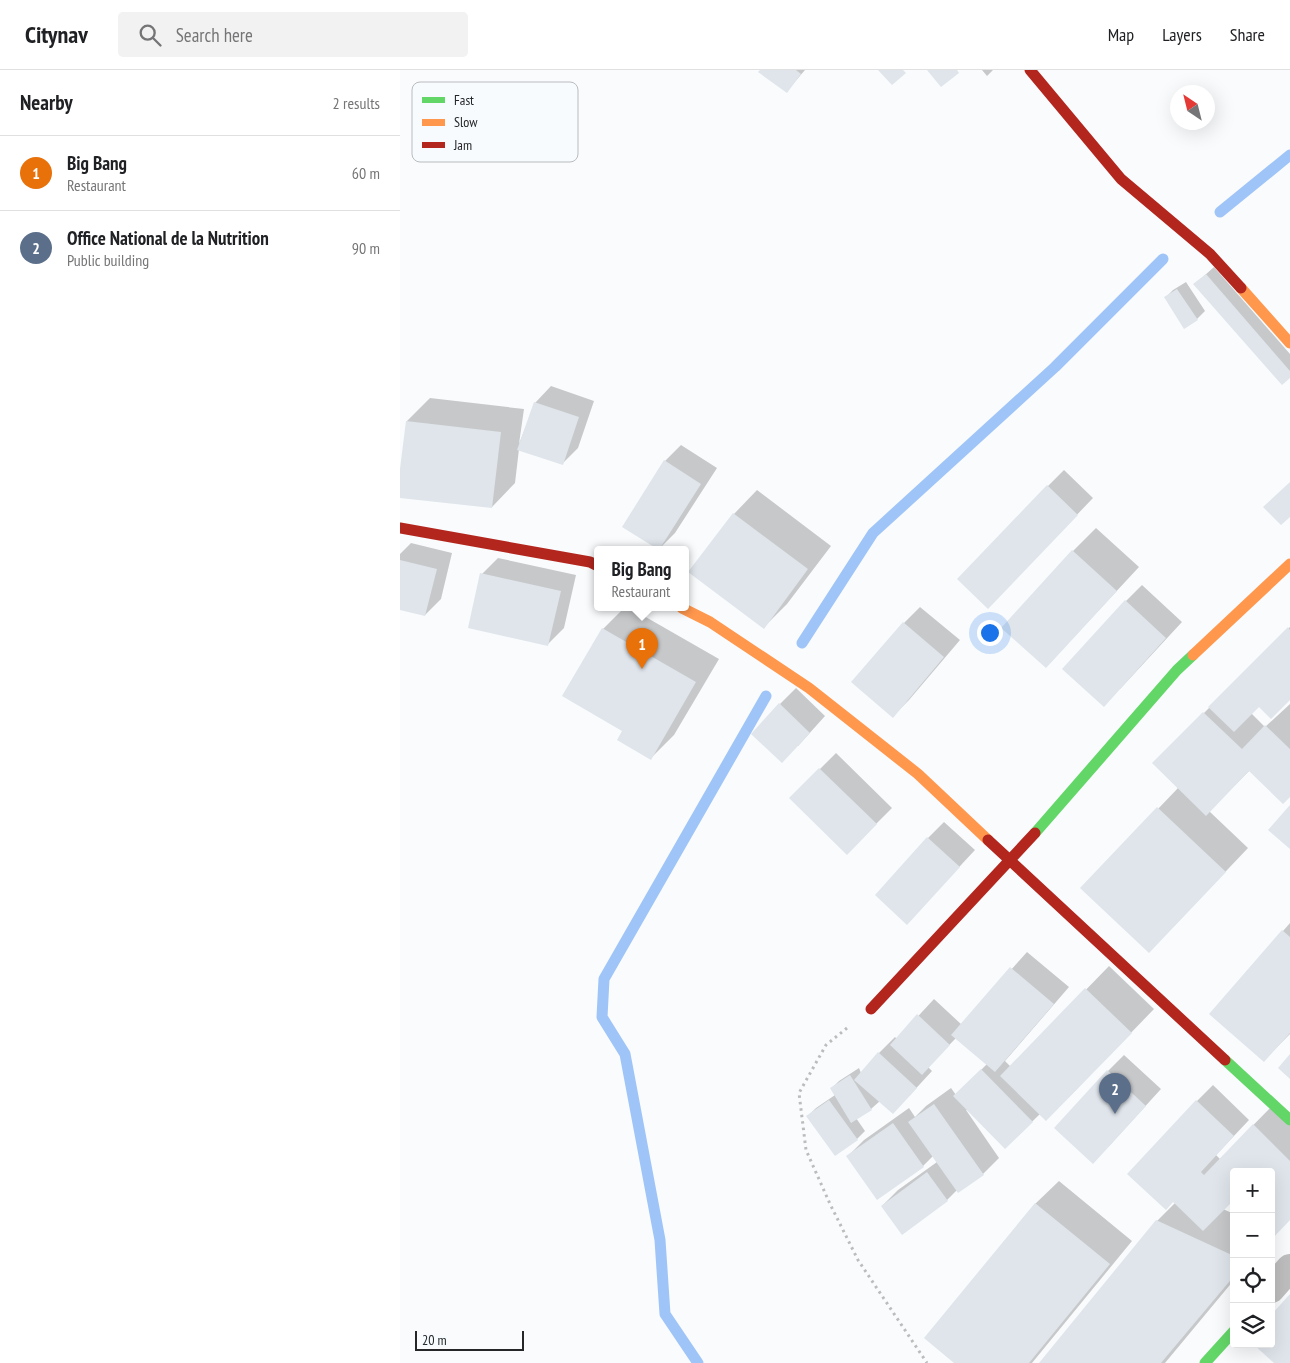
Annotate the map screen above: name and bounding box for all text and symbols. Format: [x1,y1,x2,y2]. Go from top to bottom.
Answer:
search box [118,12,468,57]
text: Citynav [25,19,88,50]
icon: search [136,21,164,49]
text: Search here [176,23,253,47]
text: Map [1108,23,1134,46]
text: Layers [1162,23,1202,46]
text: Share [1230,23,1265,46]
legend [412,82,578,162]
north arrow [1170,85,1215,130]
text: Nearby [20,89,73,116]
text: Fast [454,91,474,109]
text: 2 results [333,93,380,113]
text: Slow [454,113,478,131]
text: Jam [453,136,472,154]
text: Big Bang [67,151,127,175]
text: 1 [32,163,40,183]
text: 60 m [352,163,380,183]
text: Restaurant [67,175,126,195]
text: Office National de la Nutrition [67,226,269,250]
text: 2 [32,238,40,258]
text: 90 m [352,238,380,258]
text: Public building [67,250,149,270]
popup [594,546,689,611]
text: Big Bang [611,557,672,581]
text: Restaurant [611,581,671,601]
your location [977,620,1003,646]
pin: 1 [626,628,658,669]
pin: 2 [1099,1073,1131,1114]
map controls [1230,1168,1275,1348]
button: + [1230,1168,1275,1213]
button: − [1230,1213,1275,1258]
button: locate [1230,1258,1275,1303]
button: layers [1230,1303,1275,1348]
scale bar [415,1328,524,1351]
text: 20 m [422,1331,447,1349]

